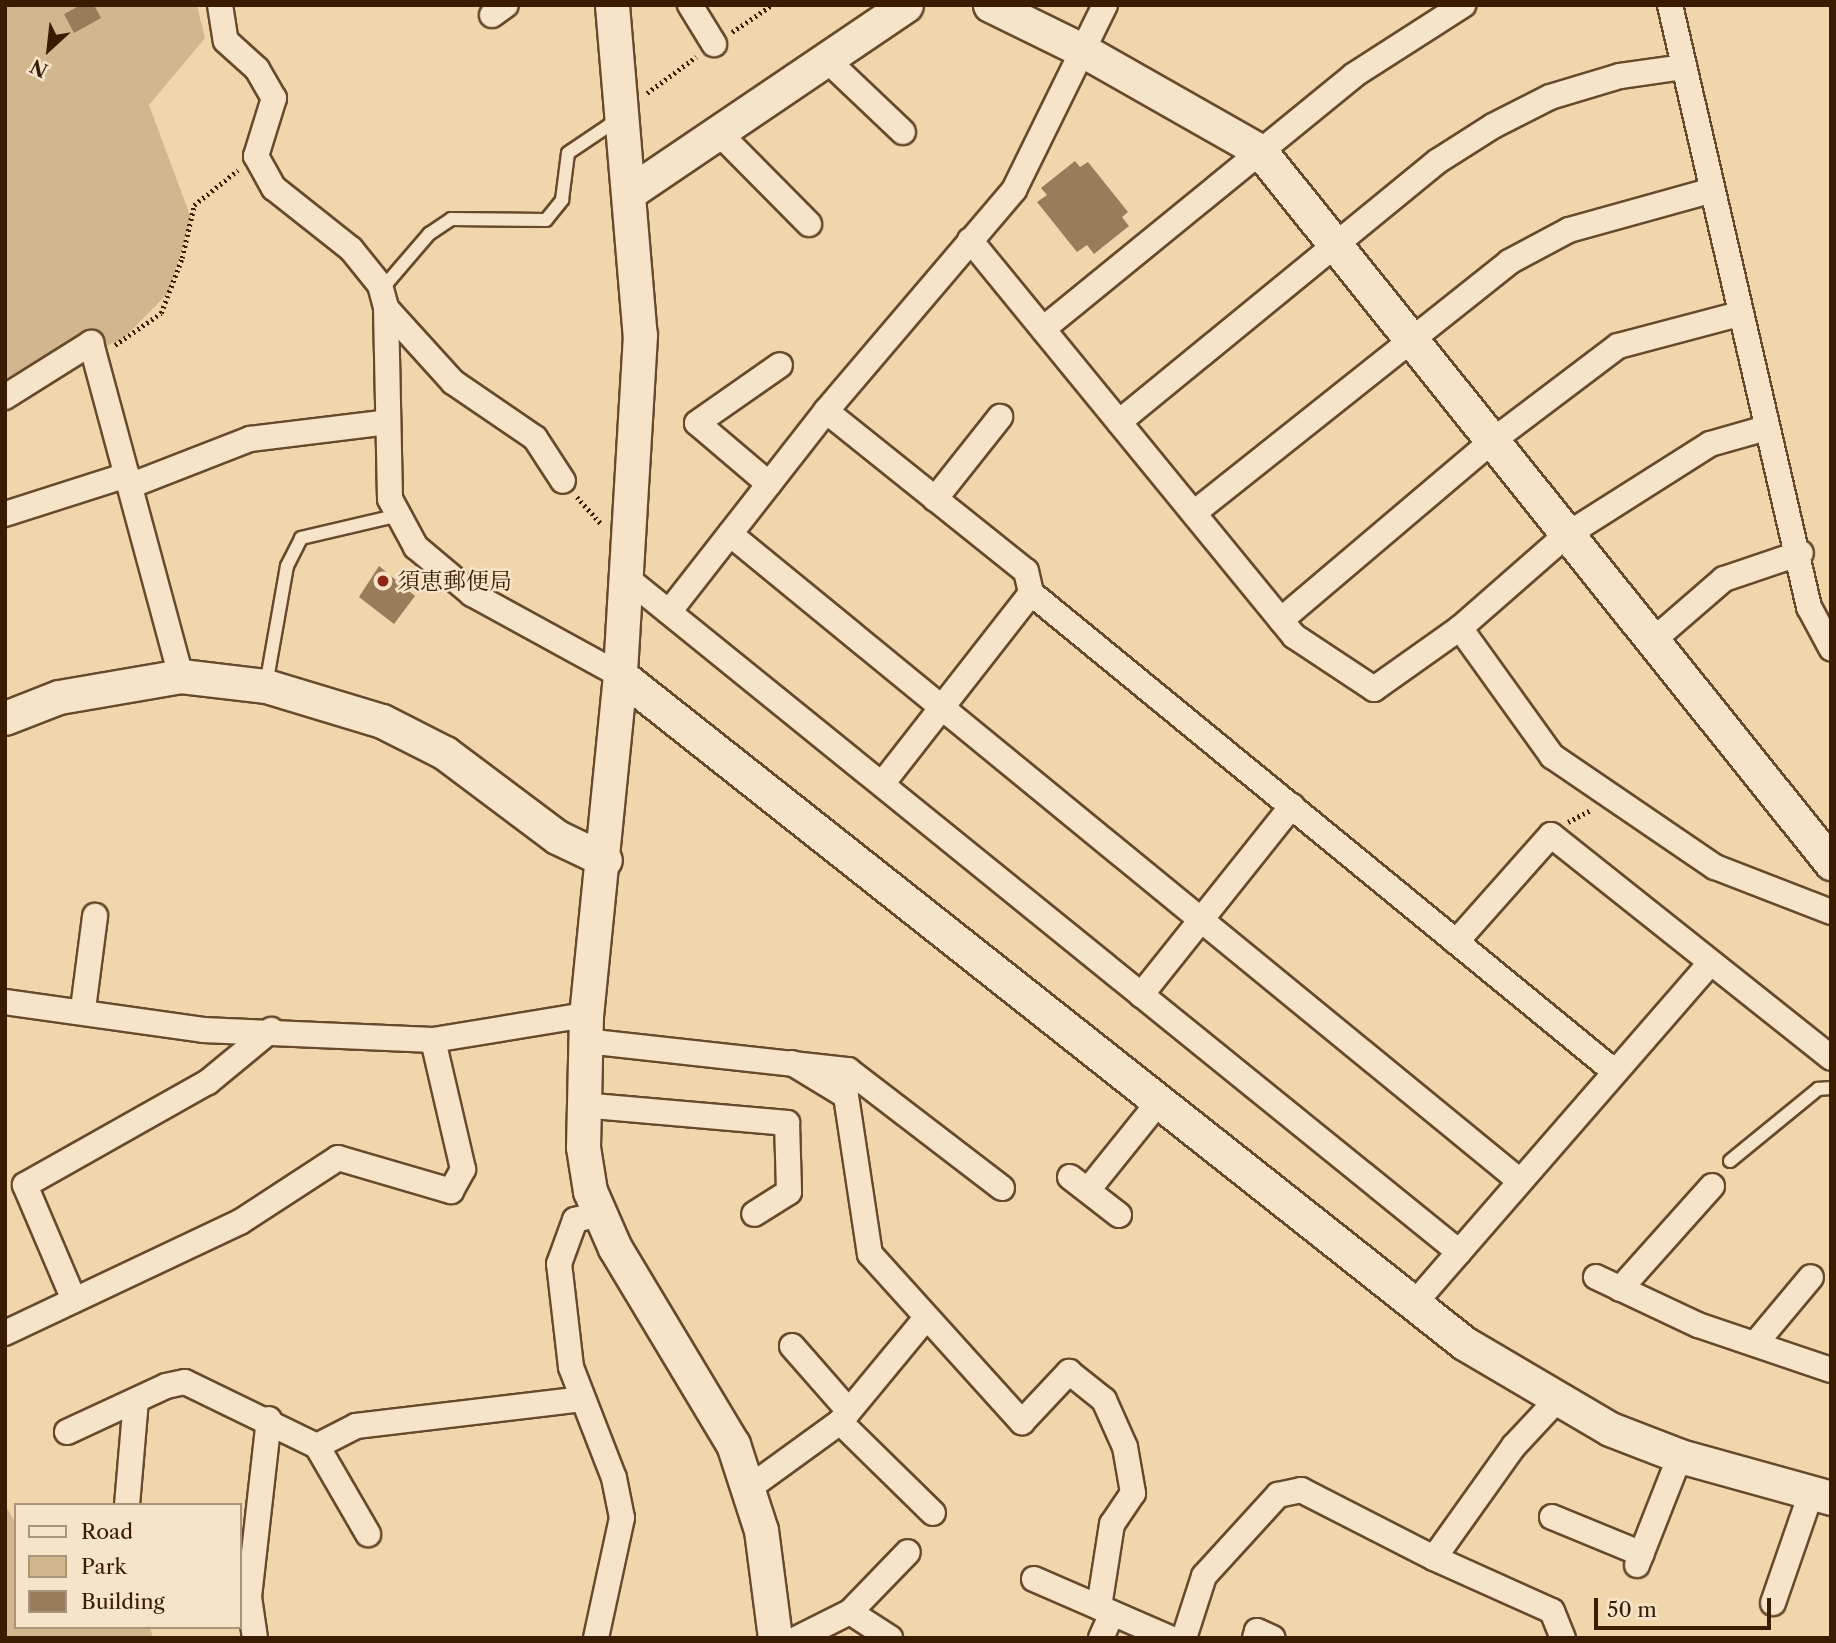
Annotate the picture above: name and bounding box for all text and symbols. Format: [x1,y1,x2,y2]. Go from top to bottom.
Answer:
north arrow [14,14,84,84]
text: N [27,54,52,82]
place label: 須恵郵便局 [397,567,512,595]
marker: 須恵郵便局 [375,573,391,589]
legend [14,1503,242,1629]
text: Road [81,1519,133,1544]
text: Park [81,1554,127,1579]
scale bar [1598,1584,1775,1628]
text: Building [81,1589,165,1614]
text: 50 m [1607,1597,1657,1622]

